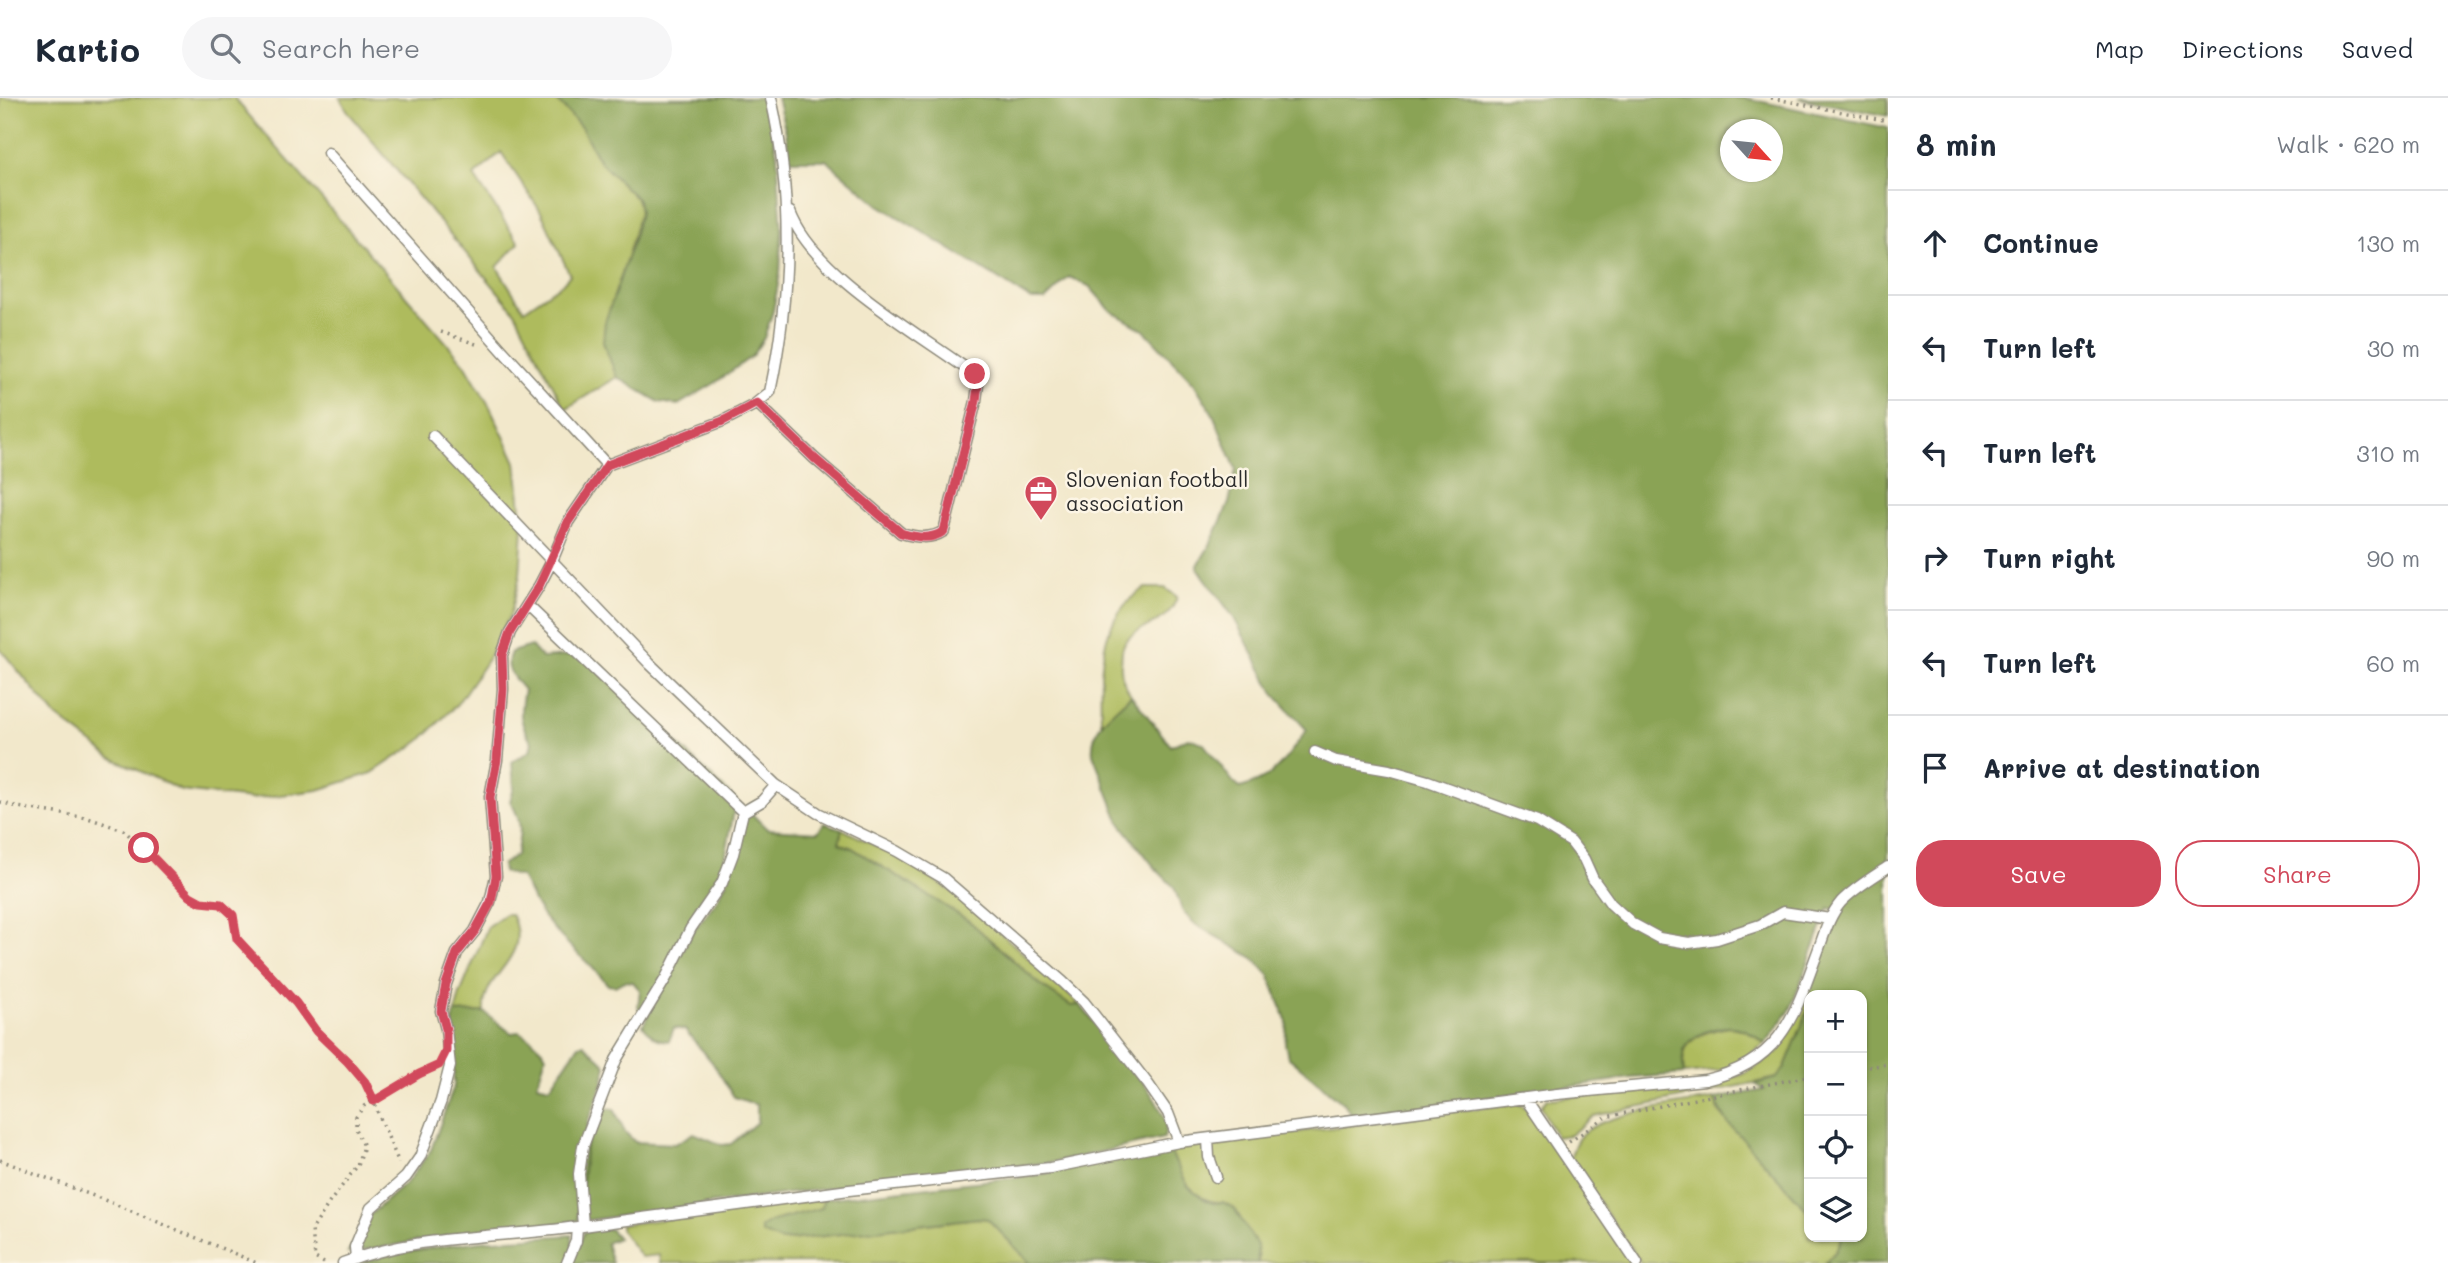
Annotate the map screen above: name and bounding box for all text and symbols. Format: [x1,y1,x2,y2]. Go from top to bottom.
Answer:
search box [182,17,672,80]
text: Kartio [35,27,140,70]
icon: search [206,29,244,67]
text: Search here [262,31,420,65]
text: Map [2095,33,2144,64]
text: Directions [2182,33,2304,64]
text: Saved [2342,33,2413,64]
north arrow [1720,119,1783,182]
text: 8 min [1916,124,1997,164]
text: Walk · 620 m [2276,129,2420,159]
icon: ahead [1916,224,1954,262]
text: Continue [1983,226,2099,260]
text: 130 m [2356,228,2420,258]
icon: left [1916,329,1954,367]
text: Turn left [1983,331,2096,365]
text: 30 m [2367,333,2420,363]
route end [959,358,990,389]
icon: left [1916,434,1954,472]
text: Turn left [1983,436,2096,470]
text: 310 m [2356,438,2420,468]
place label: Slovenian football association [1066,465,1248,516]
office icon: Slovenian football association [1022,473,1060,522]
icon: right [1916,539,1954,577]
text: Turn right [1983,541,2116,575]
text: 90 m [2367,543,2420,573]
icon: left [1916,644,1954,682]
text: Turn left [1983,646,2096,680]
text: 60 m [2366,648,2420,678]
icon: arrive [1916,749,1954,787]
text: Arrive at destination [1983,751,2260,785]
route start [128,832,159,863]
button: Save [1916,840,2161,907]
button: Share [2175,840,2420,907]
map controls [1804,990,1867,1242]
button: + [1804,990,1867,1053]
button: − [1804,1053,1867,1116]
button: locate [1804,1116,1867,1179]
button: layers [1804,1179,1867,1242]

